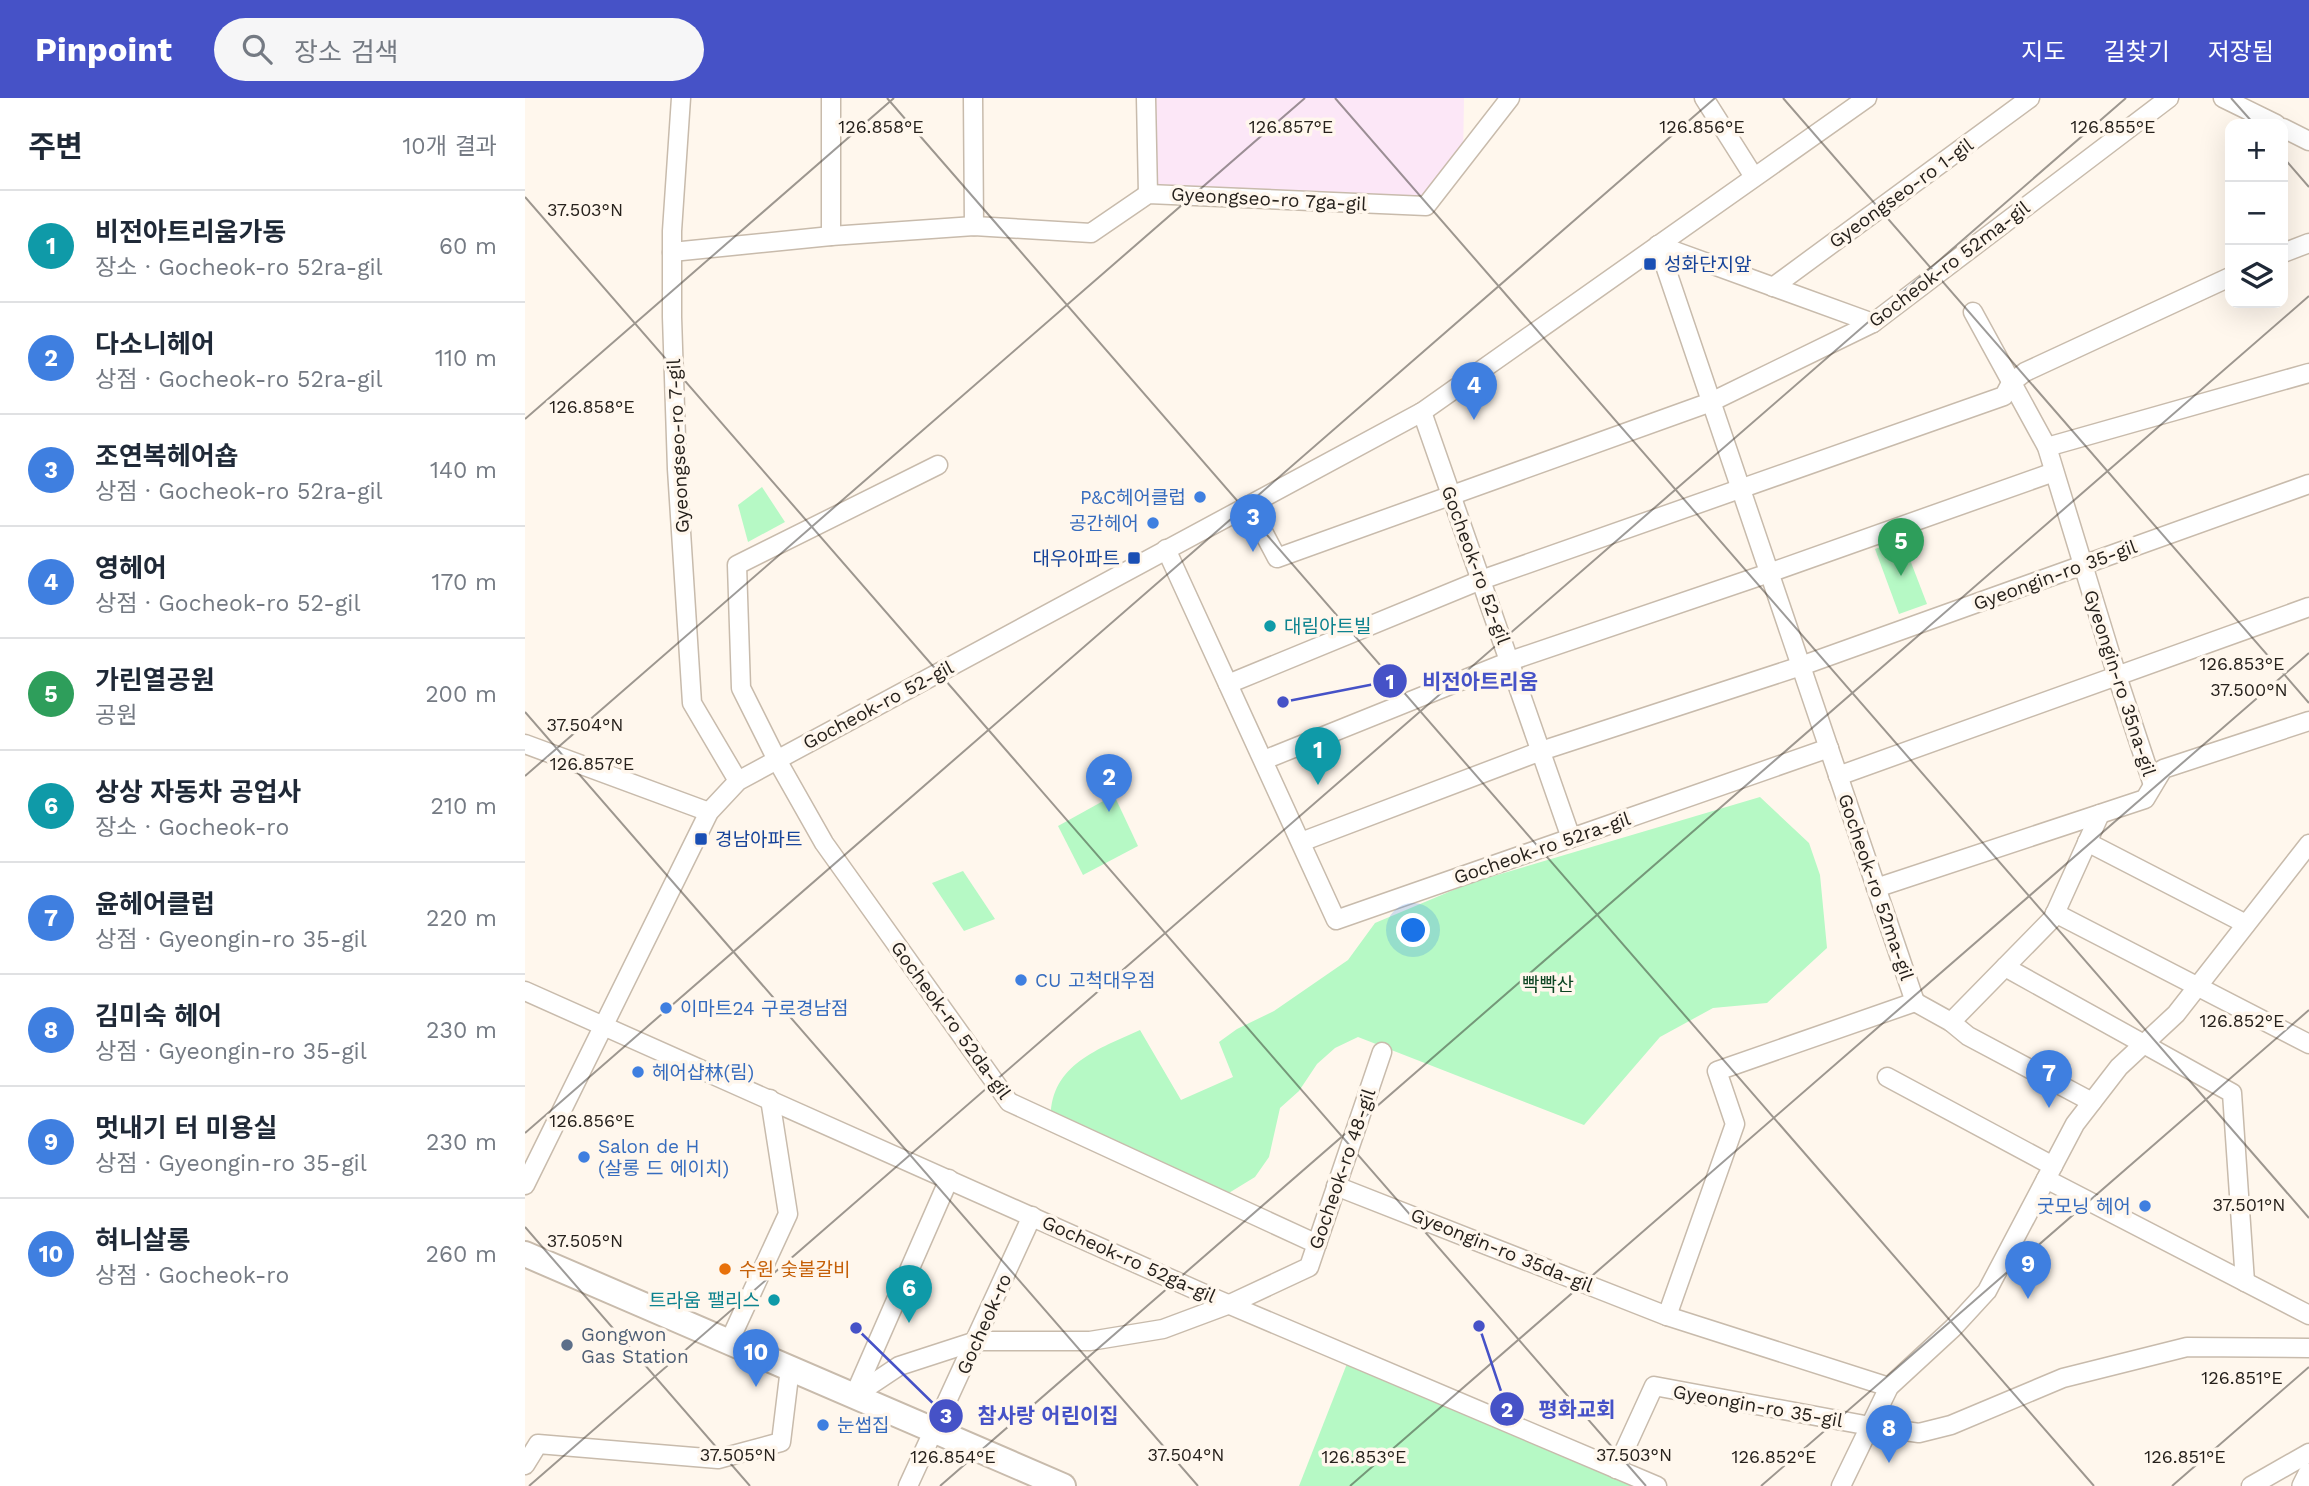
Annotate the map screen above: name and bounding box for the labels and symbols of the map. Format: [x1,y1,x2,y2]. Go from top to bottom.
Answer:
text: 126.858°E [838,116,924,137]
text: 126.857°E [1249,116,1333,137]
text: 126.856°E [1659,116,1745,137]
text: 126.855°E [2070,116,2156,137]
street label: Gyeongseo-ro 1-gil [1824,133,1978,253]
street label: Gyeongseo-ro 7ga-gil [1170,182,1368,216]
street label: Gocheok-ro 52ma-gil [1864,196,2034,332]
text: 37.503°N [547,199,623,220]
place label: 성화단지앞 [1664,253,1752,276]
marker: 성화단지앞 [1642,256,1658,272]
street label: Gyeongseo-ro 7-gil [662,358,694,534]
pin: 4 [1451,362,1497,420]
text: 126.858°E [549,396,635,417]
street label: Gocheok-ro 52-gil [1437,483,1515,648]
place label: P&C헤어클럽 [1080,486,1186,509]
marker: P&C헤어클럽 [1192,489,1208,505]
pin: 3 [1230,494,1276,552]
place label: 공간헤어 [1069,512,1139,535]
marker: 공간헤어 [1145,515,1161,531]
pin: 5 [1878,518,1924,576]
street label: Gyeongin-ro 35-gil [1970,535,2140,615]
place label: 대우아파트 [1033,547,1120,570]
marker: 대우아파트 [1126,550,1142,566]
street label: Gyeongin-ro 35na-gil [2079,587,2161,779]
place label: 대림아트빌 [1284,615,1371,638]
marker: 대림아트빌 [1262,618,1278,634]
text: 126.853°E [2199,653,2285,674]
street label: Gocheok-ro 52-gil [799,656,957,754]
callout: 비전아트리움 [1373,660,1552,702]
text: 1 [1385,669,1395,694]
text: 비전아트리움 [1422,669,1538,694]
text: 37.500°N [2210,679,2288,700]
text: 37.504°N [546,714,624,735]
pin: 1 [1295,727,1341,785]
text: 126.857°E [550,753,634,774]
pin: 2 [1086,754,1132,812]
street label: Gocheok-ro 52ma-gil [1833,791,1919,984]
street label: Gocheok-ro 52ra-gil [1451,807,1634,889]
place label: 경남아파트 [715,828,802,851]
marker: 경남아파트 [693,831,709,847]
your location [1396,913,1430,947]
street label: Gocheok-ro 52da-gil [886,936,1016,1104]
place label: CU 고척대우점 [1035,969,1155,992]
marker: CU 고척대우점 [1013,972,1029,988]
park label: 빡빡산 [1522,973,1574,996]
place label: 이마트24 구로경남점 [680,997,848,1020]
marker: 이마트24 구로경남점 [658,1000,674,1016]
text: 126.852°E [2199,1010,2285,1031]
pin: 7 [2026,1050,2072,1108]
place label: 헤어샵林(림) [652,1061,754,1084]
marker: 헤어샵林(림) [630,1064,646,1080]
street label: Gocheok-ro 48-gil [1304,1085,1380,1252]
text: 126.856°E [549,1110,635,1131]
place label: Salon de H (살롱 드 에이치) [598,1135,729,1180]
marker: Salon de H (살롱 드 에이치) [576,1149,592,1165]
text: 37.501°N [2212,1194,2286,1215]
place label: 굿모닝 헤어 [2037,1195,2131,1218]
marker: 굿모닝 헤어 [2137,1198,2153,1214]
street label: Gyeongin-ro 35da-gil [1407,1203,1597,1297]
street label: Gocheok-ro 52ga-gil [1038,1210,1220,1308]
text: 37.505°N [547,1230,623,1251]
pin: 9 [2005,1241,2051,1299]
place label: 수원 숯불갈비 [739,1258,850,1281]
marker: 수원 숯불갈비 [717,1261,733,1277]
pin: 6 [886,1265,932,1323]
street label: Gocheok-ro [951,1270,1017,1378]
place label: 트라움 팰리스 [649,1289,760,1312]
marker: 트라움 팰리스 [766,1292,782,1308]
place label: Gongwon Gas Station [581,1323,689,1368]
pin: 10 [733,1329,779,1387]
marker: Gongwon Gas Station [559,1337,575,1353]
text: 126.851°E [2201,1367,2283,1388]
street label: Gyeongin-ro 35-gil [1671,1380,1845,1432]
callout: 평화교회 [1489,1388,1629,1430]
callout: 참사랑 어린이집 [929,1395,1133,1437]
text: 2 [1501,1397,1513,1422]
text: 평화교회 [1538,1397,1616,1422]
text: 3 [940,1403,952,1428]
text: 참사랑 어린이집 [977,1403,1119,1428]
pin: 8 [1866,1405,1912,1463]
place label: 눈썹집 [837,1414,889,1437]
marker: 눈썹집 [815,1417,831,1433]
text: 37.505°N [700,1444,776,1465]
text: 37.504°N [1147,1444,1225,1465]
text: 37.503°N [1596,1444,1672,1465]
text: 126.854°E [910,1446,996,1467]
text: 126.853°E [1321,1446,1407,1467]
text: 126.852°E [1731,1446,1817,1467]
text: 126.851°E [2144,1446,2226,1467]

